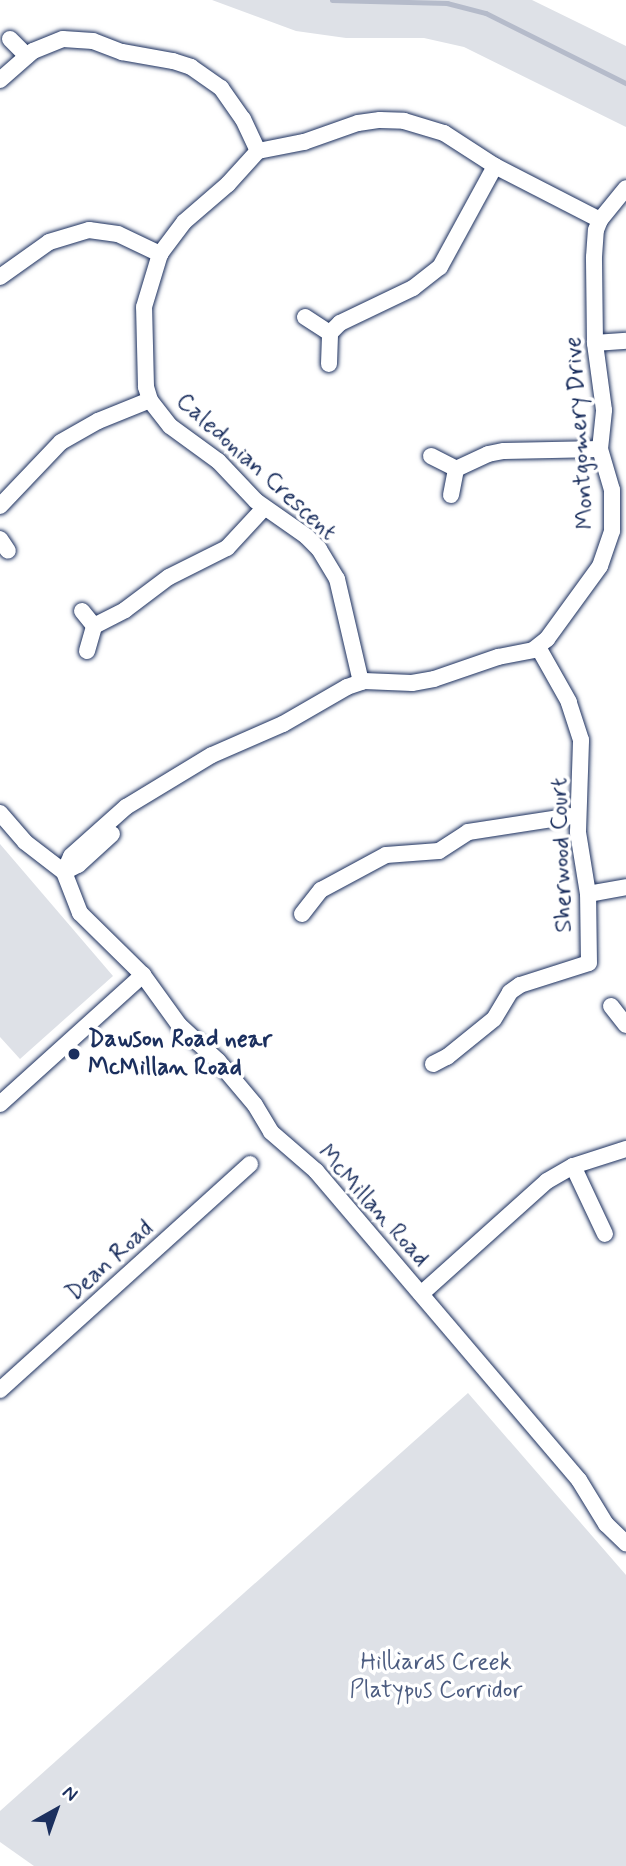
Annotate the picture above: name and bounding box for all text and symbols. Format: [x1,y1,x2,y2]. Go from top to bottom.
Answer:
street label: Montgomery Drive [559,336,601,530]
street label: Caledonian Crescent [168,386,344,548]
street label: Sherwood Court [545,775,579,935]
place label: Dawson Road near McMillan Road [88,1026,270,1082]
marker: Dawson Road near McMillan Road [66,1046,82,1062]
street label: McMillan Road [311,1139,435,1273]
street label: Dean Road [61,1215,159,1307]
park label: Hilliards Creek Platypus Corridor [349,1649,523,1705]
north arrow [21,1775,91,1845]
text: N [57,1780,83,1807]

